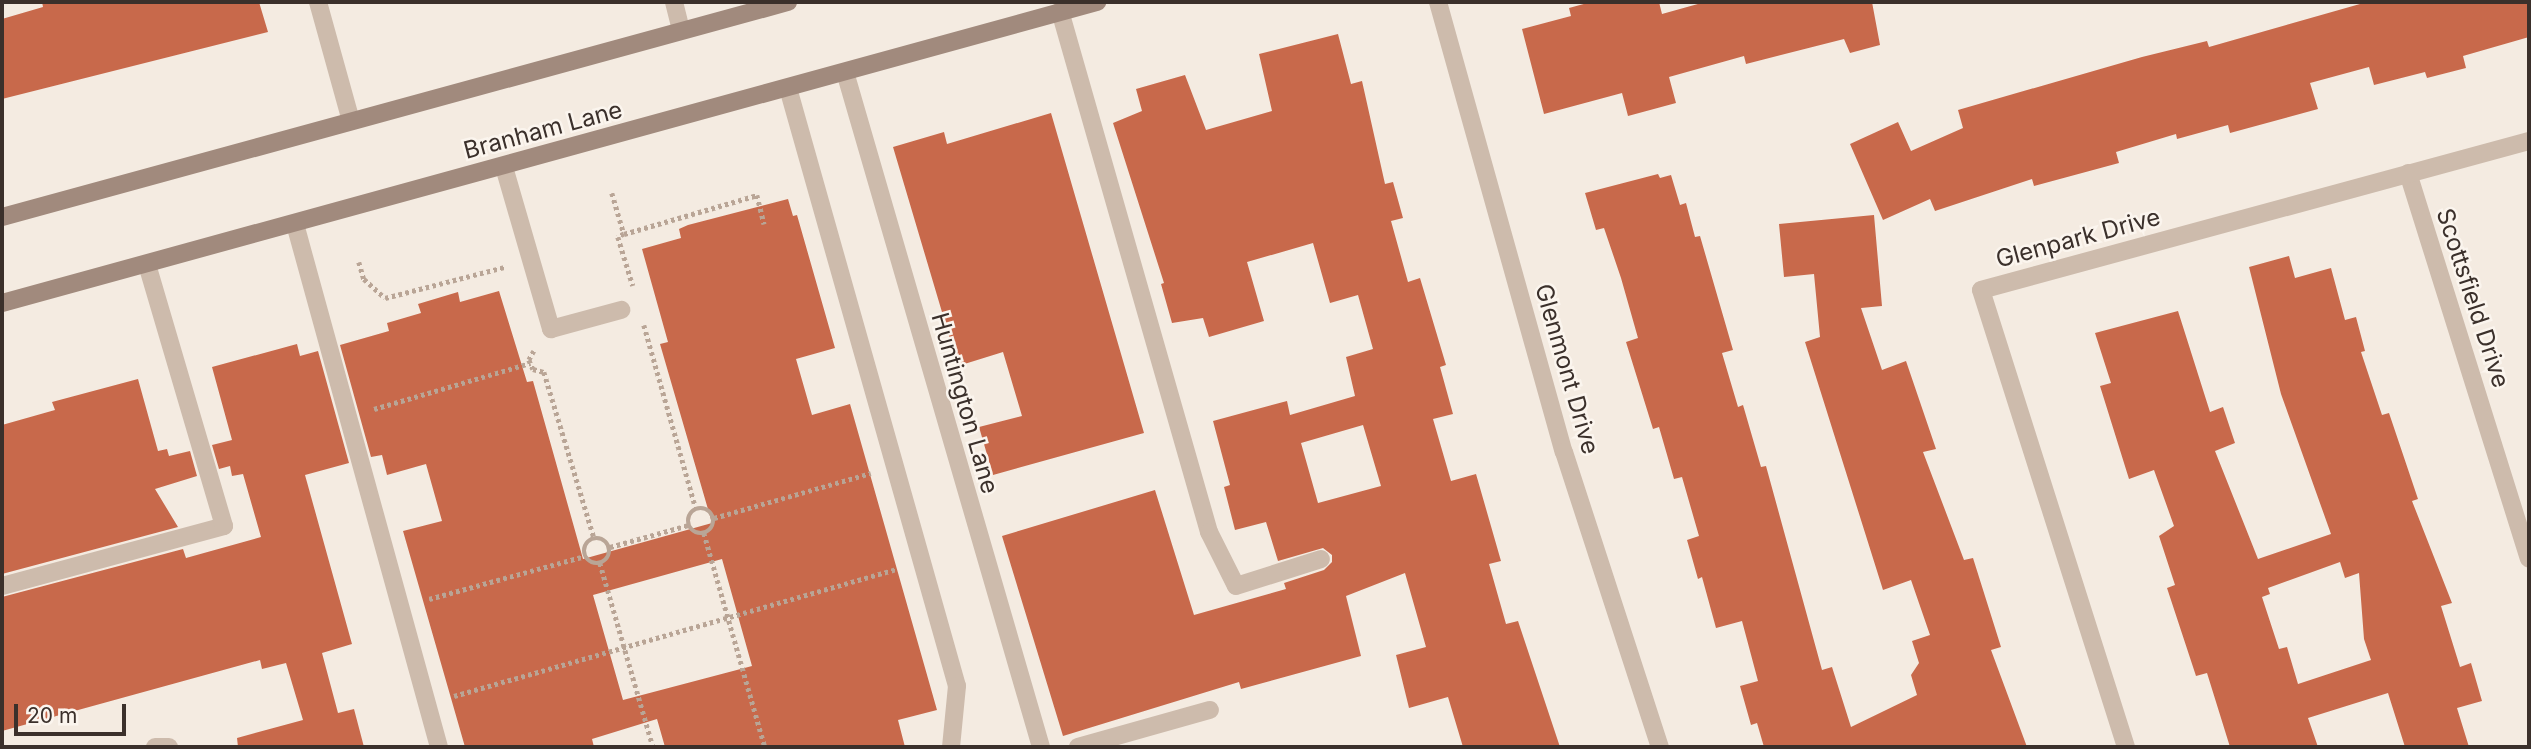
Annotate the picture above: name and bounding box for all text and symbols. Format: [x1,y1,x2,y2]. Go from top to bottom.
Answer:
street label: Branham Lane [461,95,625,165]
street label: Glenpark Drive [1993,202,2163,274]
street label: Scottsfield Drive [2430,205,2516,391]
street label: Glenmont Drive [1529,281,1605,457]
street label: Huntington Lane [925,309,1005,497]
scale bar [18,690,130,734]
text: 20 m [27,703,77,728]

